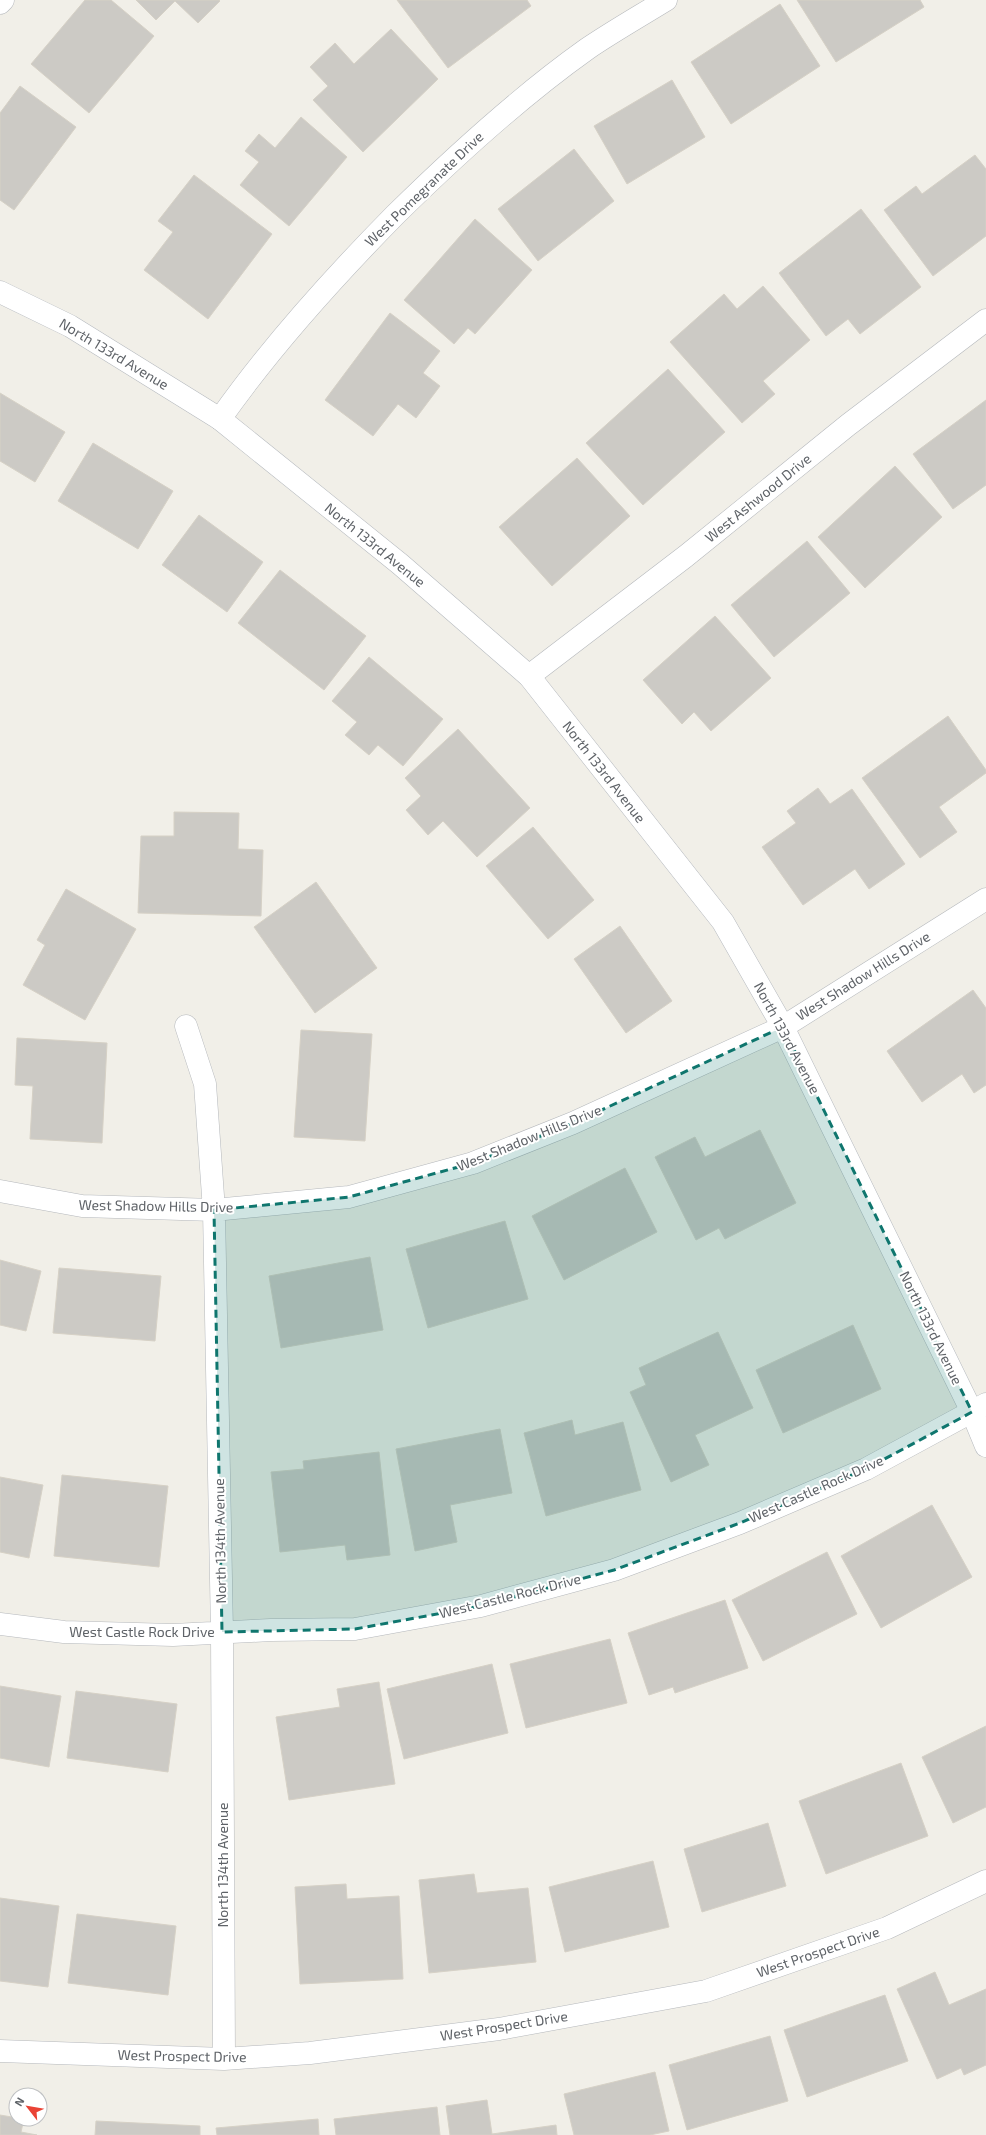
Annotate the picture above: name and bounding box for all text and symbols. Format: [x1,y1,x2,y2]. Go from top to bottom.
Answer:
street label: West Pomegranate Drive [361,128,486,250]
street label: North 133rd Avenue [57,314,172,393]
street label: West Ashwood Drive [701,450,814,546]
street label: North 133rd Avenue [322,499,429,590]
street label: North 133rd Avenue [559,717,649,826]
street label: West Shadow Hills Drive [793,927,933,1024]
street label: North 133rd Avenue [751,979,824,1097]
street label: West Shadow Hills Drive [454,1101,604,1174]
street label: West Shadow Hills Drive [79,1196,233,1215]
street label: North 133rd Avenue [897,1268,966,1387]
street label: West Castle Rock Drive [746,1451,886,1526]
street label: North 134th Avenue [210,1478,229,1604]
street label: West Castle Rock Drive [437,1570,583,1621]
street label: West Castle Rock Drive [69,1623,215,1640]
street label: North 134th Avenue [214,1802,231,1928]
street label: West Prospect Drive [754,1922,882,1981]
street label: West Prospect Drive [439,2007,569,2044]
street label: West Prospect Drive [117,2046,247,2065]
north arrow [8,2087,48,2127]
text: N [11,2095,27,2108]

